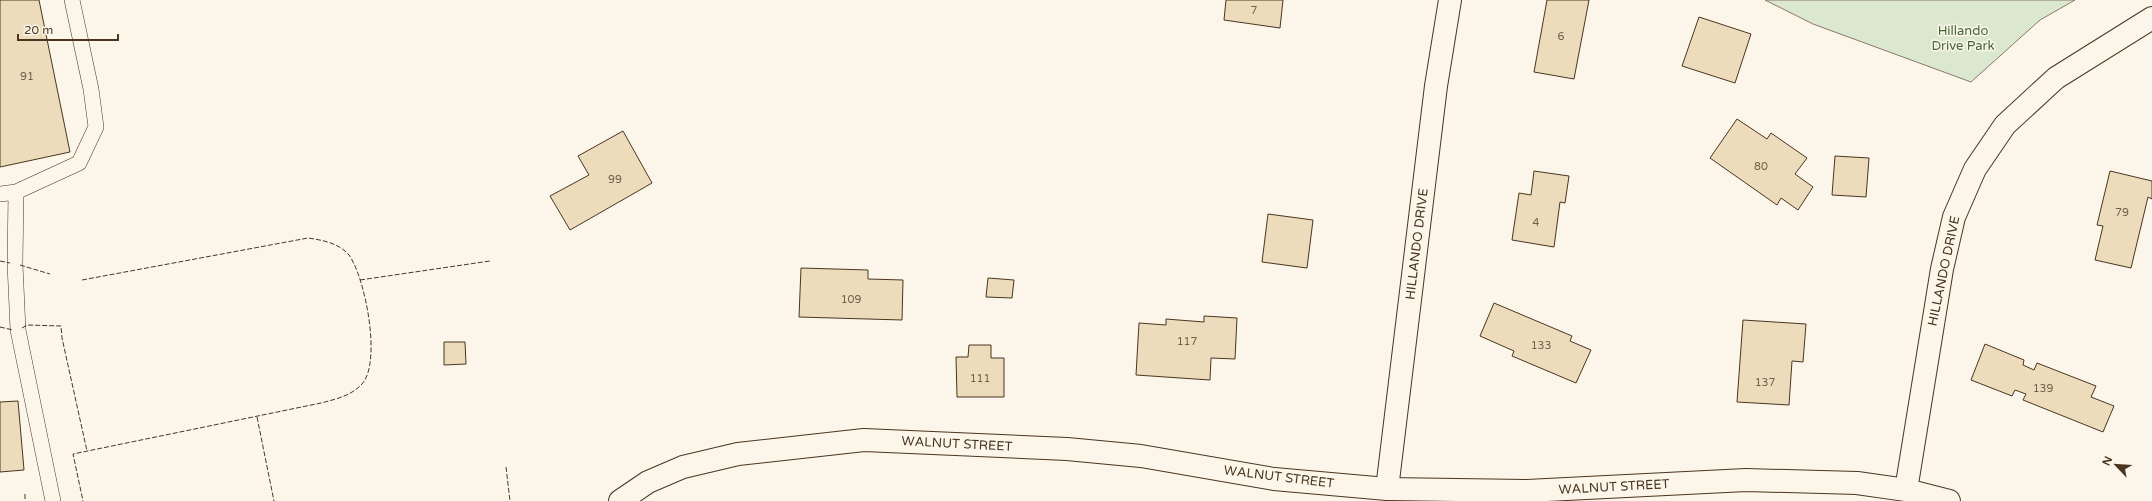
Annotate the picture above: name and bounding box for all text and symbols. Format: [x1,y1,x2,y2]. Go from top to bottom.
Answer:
house number: 7 [1251,4,1258,17]
scale bar [18,16,118,42]
text: 20 m [24,23,53,37]
park label: Hillando Drive Park [1931,23,1995,54]
house number: 6 [1558,30,1565,43]
house number: 91 [20,70,34,83]
house number: 80 [1754,160,1768,173]
house number: 99 [608,173,622,186]
street label: HILLANDO DRIVE [1402,187,1432,301]
house number: 79 [2115,206,2129,219]
street label: HILLANDO DRIVE [1925,214,1963,328]
house number: 4 [1533,216,1540,229]
house number: 109 [841,293,861,306]
house number: 117 [1177,335,1197,348]
house number: 133 [1531,339,1551,352]
house number: 111 [970,372,990,385]
house number: 137 [1755,376,1775,389]
house number: 139 [2033,382,2053,395]
street label: WALNUT STREET [901,433,1013,455]
north arrow [2096,445,2136,485]
text: N [2100,454,2115,468]
street label: WALNUT STREET [1223,462,1335,492]
street label: WALNUT STREET [1558,476,1670,498]

